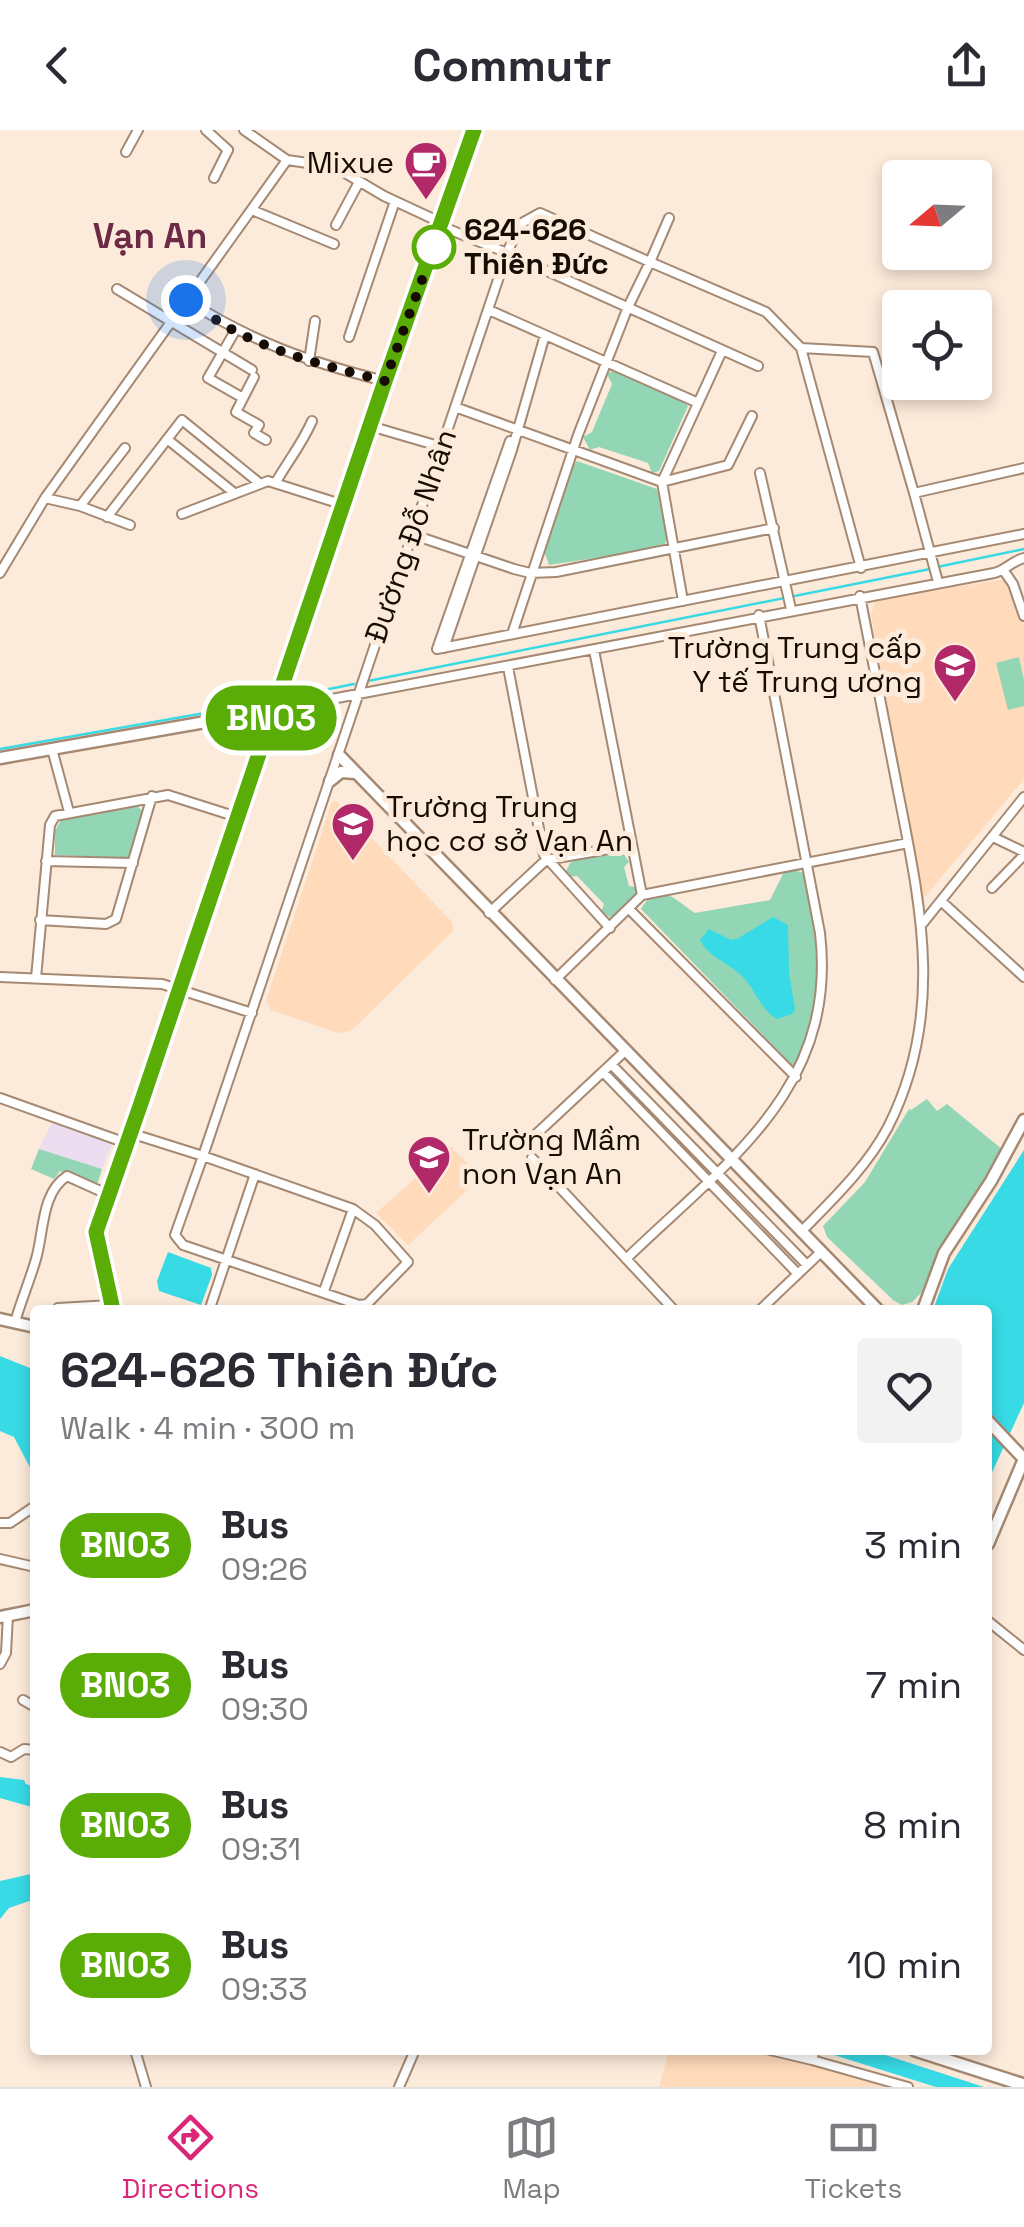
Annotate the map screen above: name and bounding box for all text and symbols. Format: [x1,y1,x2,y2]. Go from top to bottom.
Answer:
text: Commutr [412,37,612,94]
icon: back [30,38,85,93]
icon: share [939,38,994,93]
cafe icon: Mixue [403,140,449,201]
place label: Mixue [307,143,394,182]
north arrow [882,160,992,270]
map controls [882,160,992,400]
place label: 624-626 Thiên Đức [464,210,609,283]
district label: Vạn An [93,214,207,258]
marker: 624-626 Thiên Đức [413,226,455,268]
your location [161,275,211,325]
button: locate [882,290,992,400]
street label: Đường Đỗ Nhân [356,424,465,648]
place label: Trường Trung cấp Y tế Trung ương [668,628,922,701]
school or university icon: Trường Trung cấp Y tế Trung ương [932,642,978,703]
line badge: BN03 [201,686,341,750]
text: BN03 [226,696,316,740]
place label: Trường Trung học cơ sở Vạn An [386,787,633,860]
school or university icon: Trường Trung học cơ sở Vạn An [330,801,376,862]
place label: Trường Mầm non Vạn An [462,1120,641,1193]
school or university icon: Trường Mầm non Vạn An [406,1134,452,1195]
button: heart [857,1338,962,1443]
text: 624-626 Thiên Đức [60,1340,498,1401]
text: Walk · 4 min · 300 m [60,1408,355,1448]
text: Bus [221,1501,289,1549]
text: 3 min [864,1521,962,1569]
text: BN03 [80,1523,171,1567]
text: 09:26 [221,1549,308,1589]
text: Bus [221,1641,289,1689]
text: 7 min [866,1661,962,1709]
text: BN03 [80,1663,171,1707]
text: 09:30 [221,1689,309,1729]
text: Bus [221,1781,289,1829]
text: 8 min [863,1801,962,1849]
text: BN03 [80,1803,171,1847]
text: 09:31 [221,1829,301,1869]
text: Bus [221,1921,289,1969]
text: 10 min [847,1941,962,1989]
text: BN03 [80,1943,171,1987]
text: 09:33 [221,1969,308,2009]
tab: Directions [122,2110,259,2206]
tab: Map [503,2110,561,2206]
tab: Tickets [804,2110,902,2206]

